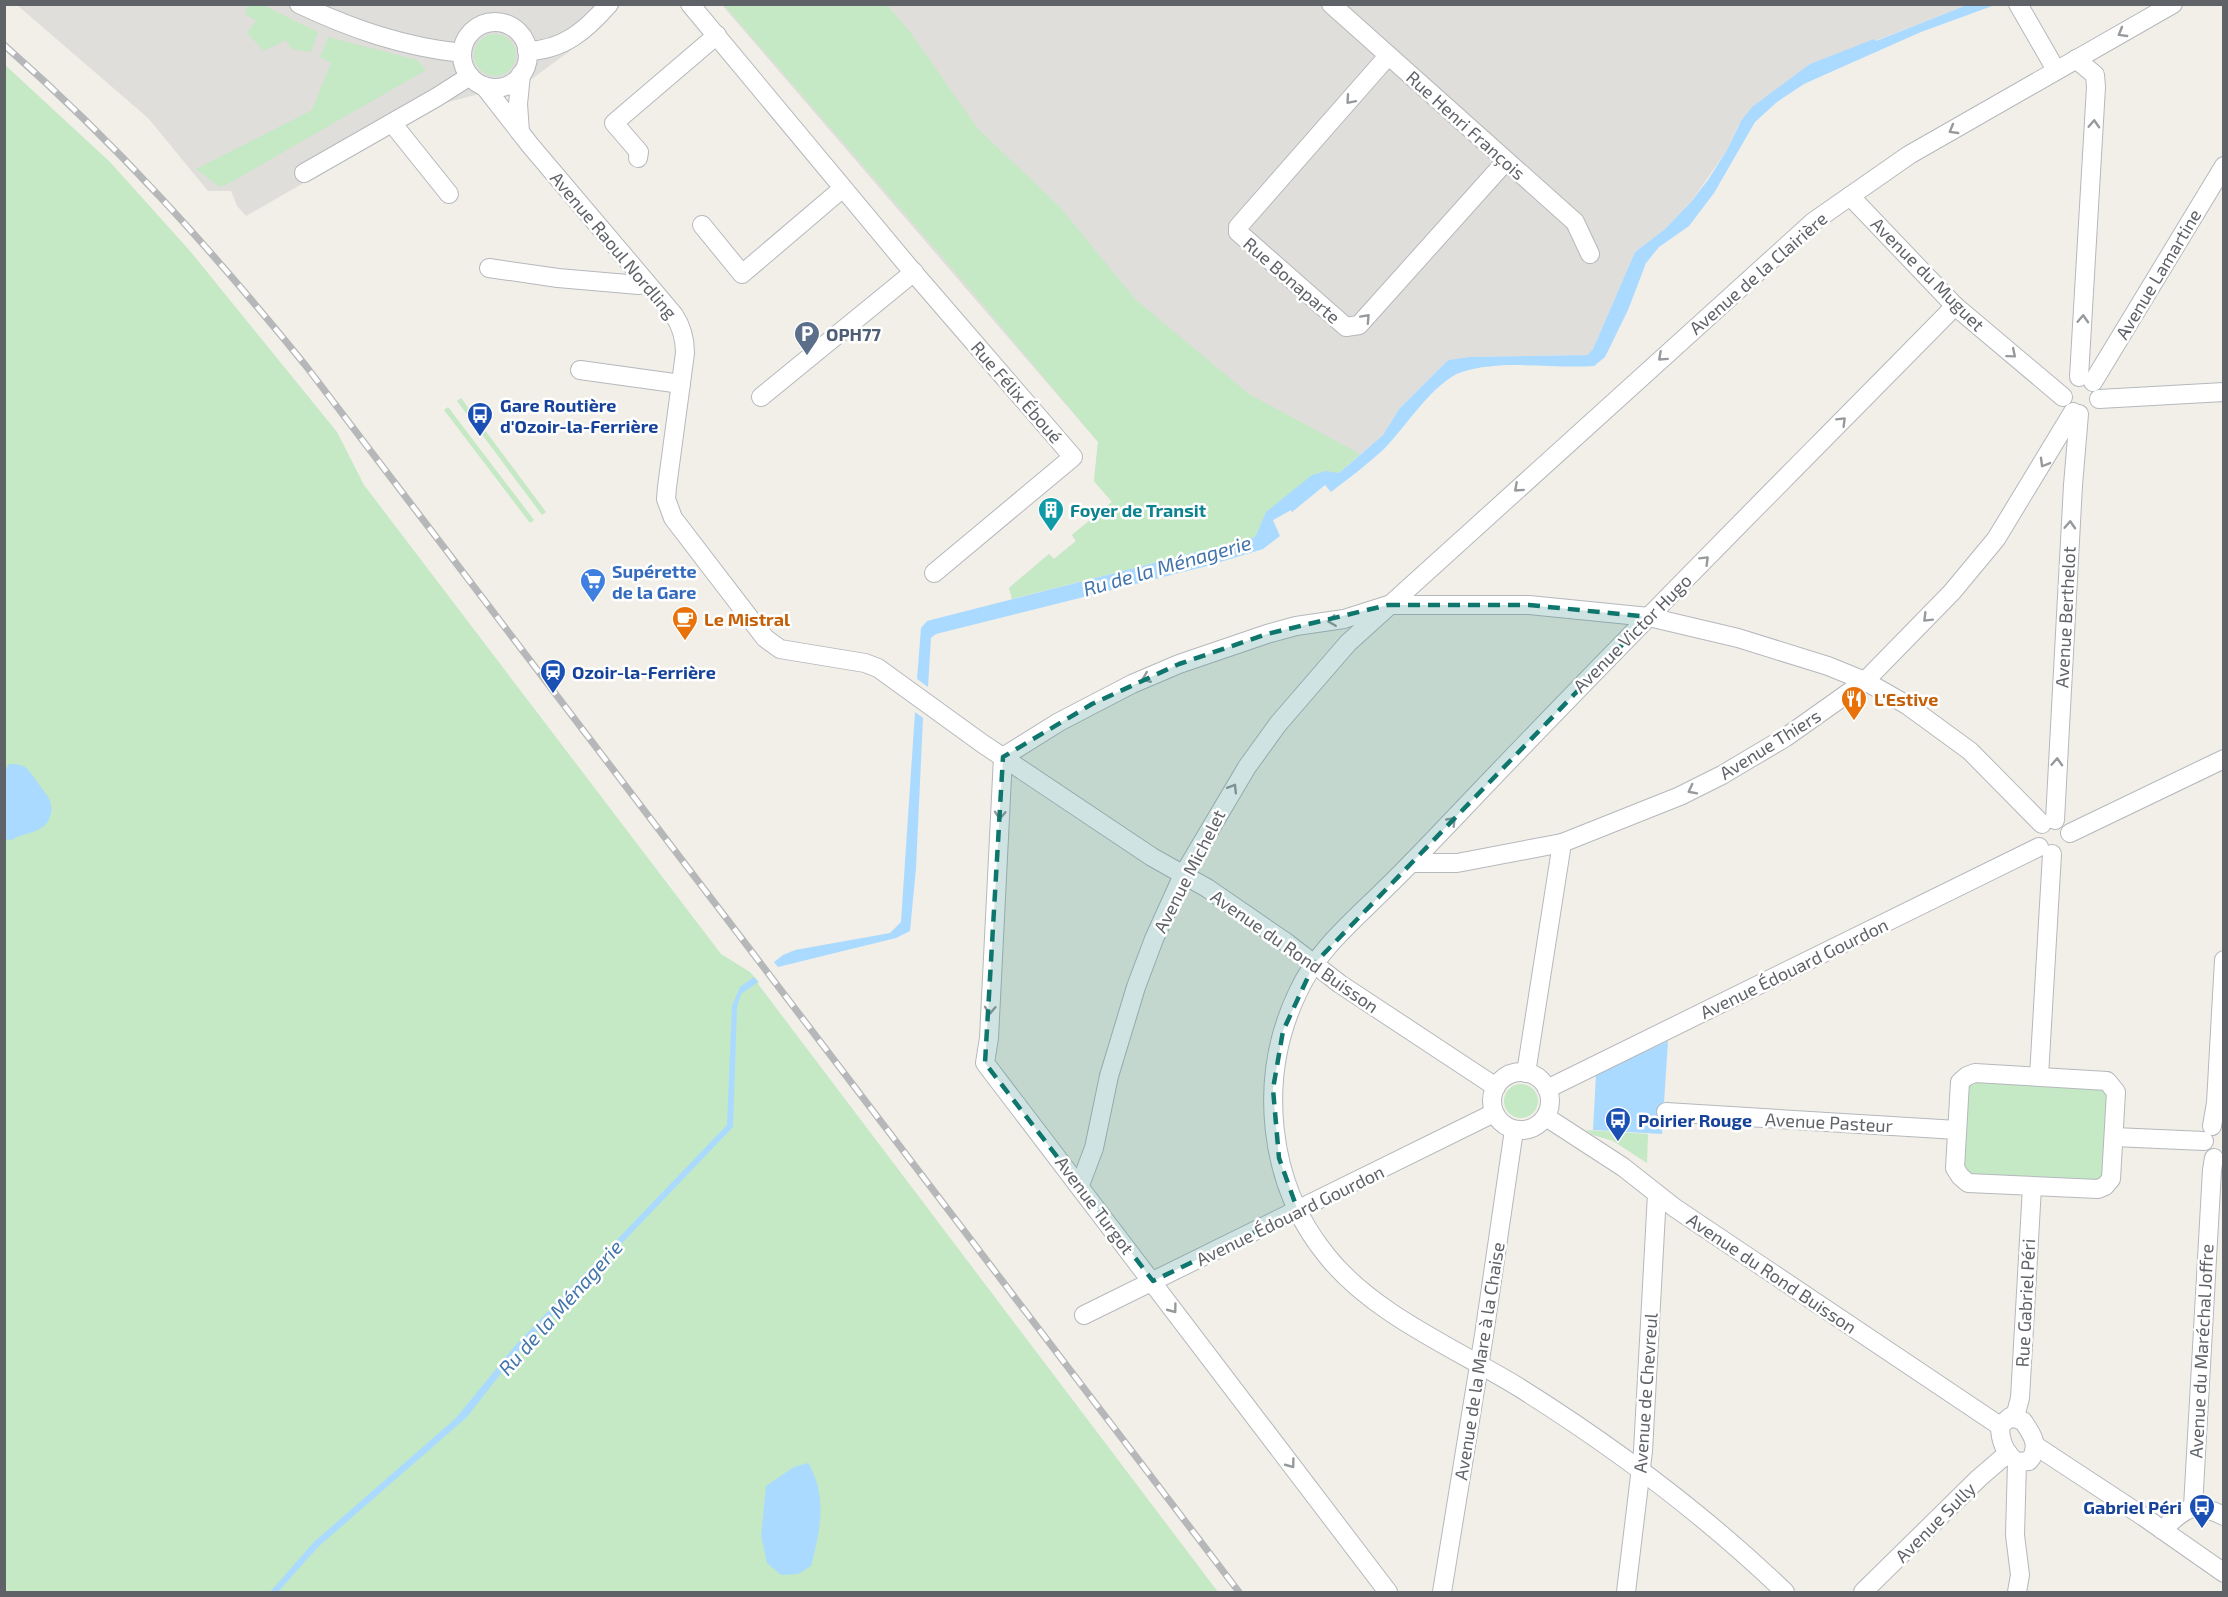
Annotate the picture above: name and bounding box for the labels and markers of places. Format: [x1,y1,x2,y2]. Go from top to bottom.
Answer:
parking icon: OPH77 [792,319,822,357]
place label: OPH77 [826,323,881,345]
place label: Gare Routière d'Ozoir-la-Ferrière [500,394,658,437]
bus stop icon: Gare Routière d'Ozoir-la-Ferrière [465,400,495,438]
building icon: Foyer de Transit [1036,495,1066,533]
place label: Foyer de Transit [1070,499,1207,521]
place label: Supérette de la Gare [612,560,697,603]
supermarket icon: Supérette de la Gare [578,566,608,604]
cafe icon: Le Mistral [670,604,700,642]
place label: Le Mistral [704,608,790,630]
station icon: Ozoir-la-Ferrière [538,657,568,695]
place label: Ozoir-la-Ferrière [572,661,716,683]
restaurant icon: L'Estive [1839,684,1869,722]
place label: L'Estive [1874,688,1938,710]
bus stop icon: Poirier Rouge [1603,1105,1633,1143]
place label: Poirier Rouge [1638,1109,1752,1131]
bus stop icon: Gabriel Péri [2187,1492,2217,1530]
place label: Gabriel Péri [2083,1496,2182,1518]

